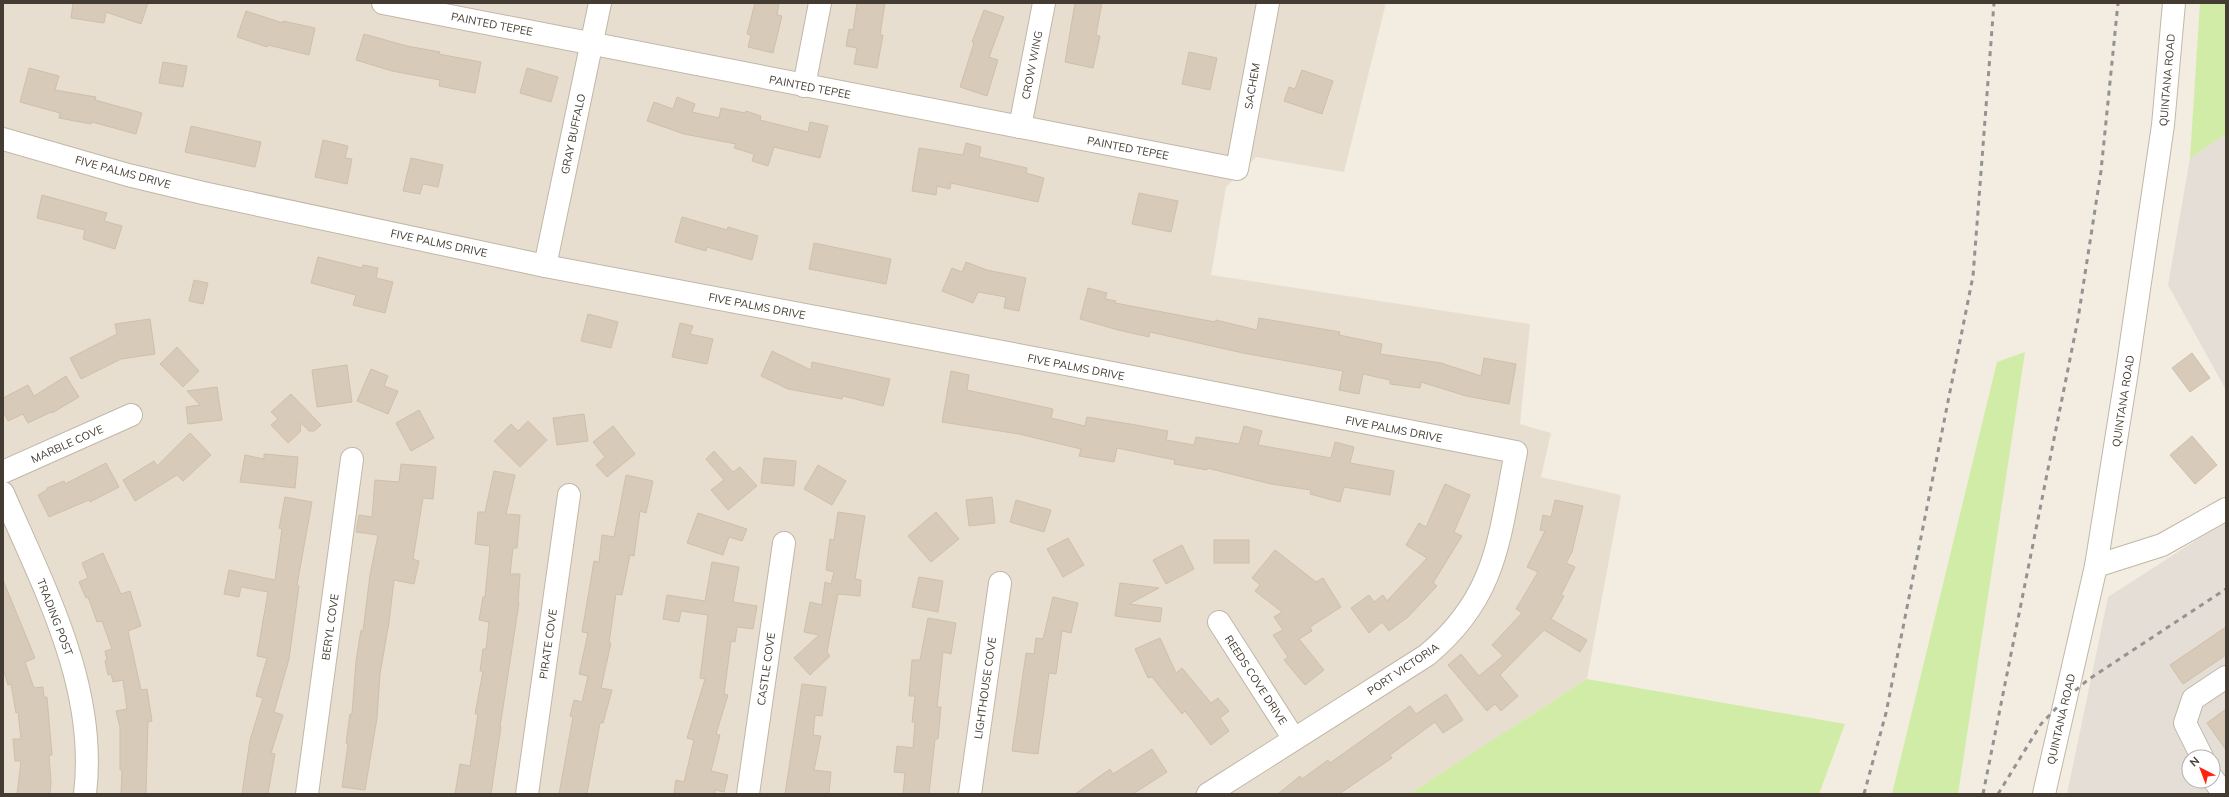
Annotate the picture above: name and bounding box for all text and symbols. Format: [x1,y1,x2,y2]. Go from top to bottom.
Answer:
street label: PAINTED TEPEE [450,9,534,39]
street label: CROW WING [1018,29,1046,101]
street label: QUINTANA ROAD [2156,33,2178,127]
street label: SACHEM [1241,62,1263,110]
street label: PAINTED TEPEE [768,72,852,102]
street label: GRAY BUFFALO [558,93,588,175]
street label: PAINTED TEPEE [1086,133,1170,163]
street label: FIVE PALMS DRIVE [74,152,172,192]
street label: FIVE PALMS DRIVE [389,226,489,260]
street label: FIVE PALMS DRIVE [707,290,807,322]
street label: FIVE PALMS DRIVE [1026,351,1126,383]
street label: QUINTANA ROAD [2109,354,2137,448]
street label: FIVE PALMS DRIVE [1344,413,1444,445]
street label: MARBLE COVE [29,422,105,466]
street label: TRADING POST [34,577,76,658]
street label: BERYL COVE [318,593,342,661]
street label: PIRATE COVE [536,608,560,680]
street label: CASTLE COVE [754,632,778,706]
street label: REEDS COVE DRIVE [1222,633,1290,727]
street label: LIGHTHOUSE COVE [971,636,999,740]
street label: PORT VICTORIA [1364,640,1442,698]
street label: QUINTANA ROAD [2044,672,2078,766]
north arrow [2181,749,2221,789]
text: N [2187,754,2202,770]

